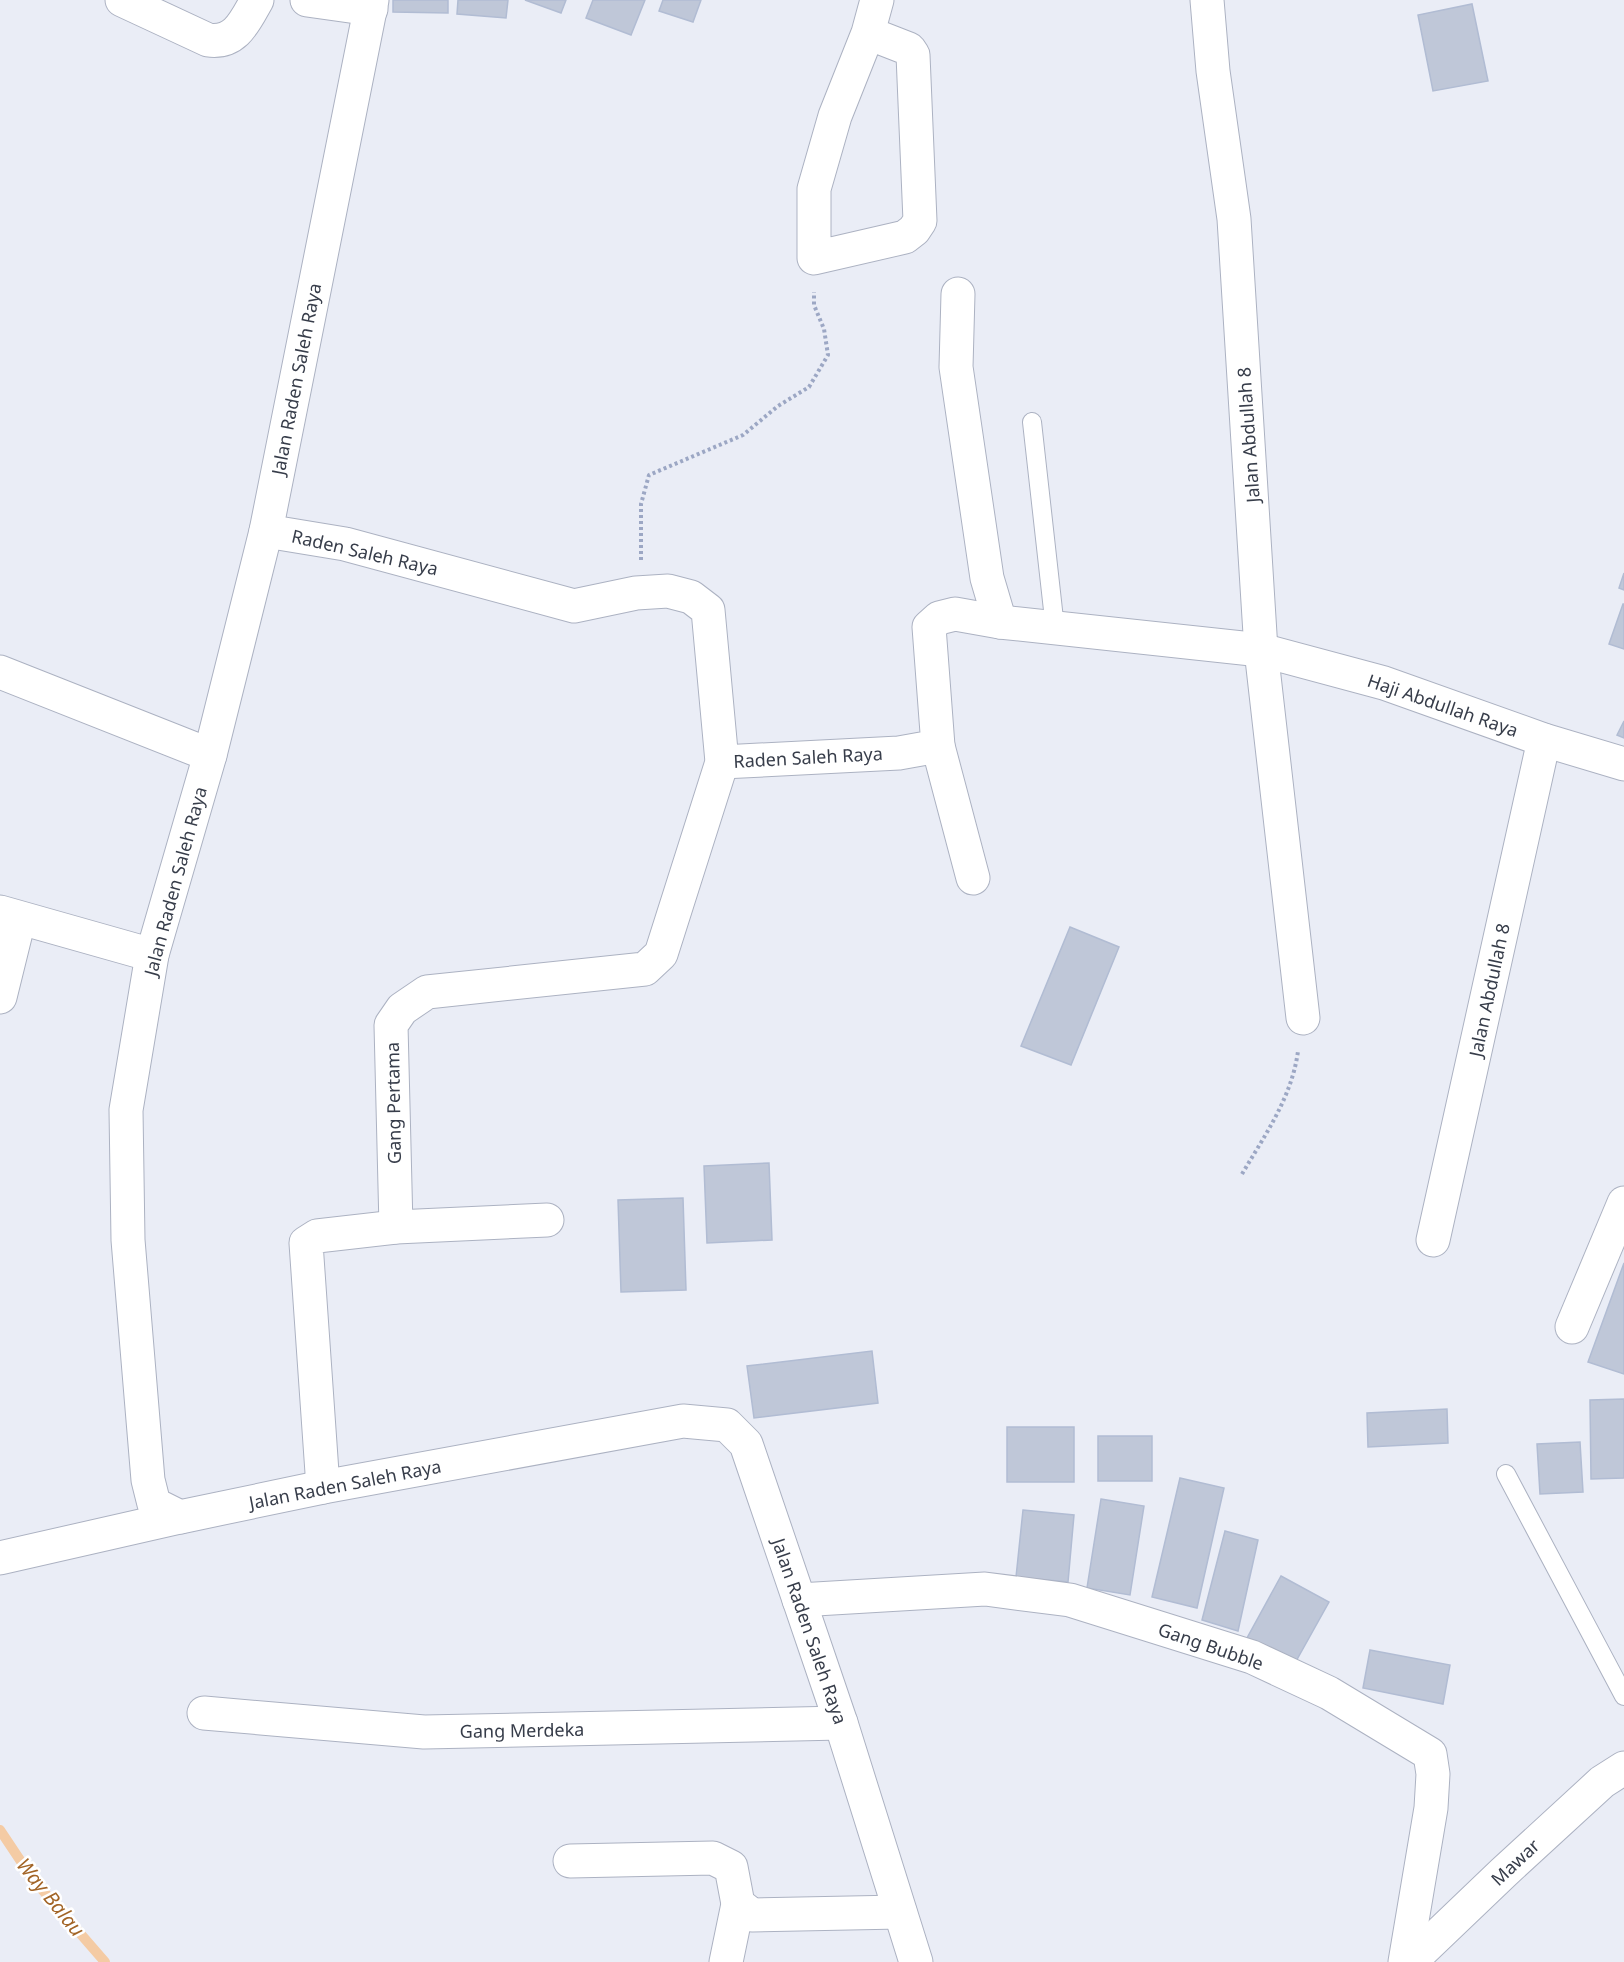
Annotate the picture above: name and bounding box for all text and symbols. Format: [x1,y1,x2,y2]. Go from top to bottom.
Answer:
street label: Jalan Raden Saleh Raya [265,281,326,479]
street label: Jalan Abdullah 8 [1231,366,1265,506]
street label: Raden Saleh Raya [289,523,441,581]
street label: Haji Abdullah Raya [1364,668,1522,742]
street label: Raden Saleh Raya [733,741,883,773]
street label: Jalan Raden Saleh Raya [138,784,212,980]
street label: Jalan Abdullah 8 [1463,921,1515,1061]
street label: Gang Pertama [380,1042,406,1164]
street label: Jalan Raden Saleh Raya [245,1454,443,1515]
street label: Jalan Raden Saleh Raya [766,1533,853,1727]
street label: Gang Bubble [1155,1617,1267,1675]
street label: Gang Merdeka [460,1717,584,1743]
street label: Mawar [1486,1833,1545,1891]
water label: Way Balau [11,1852,91,1942]

